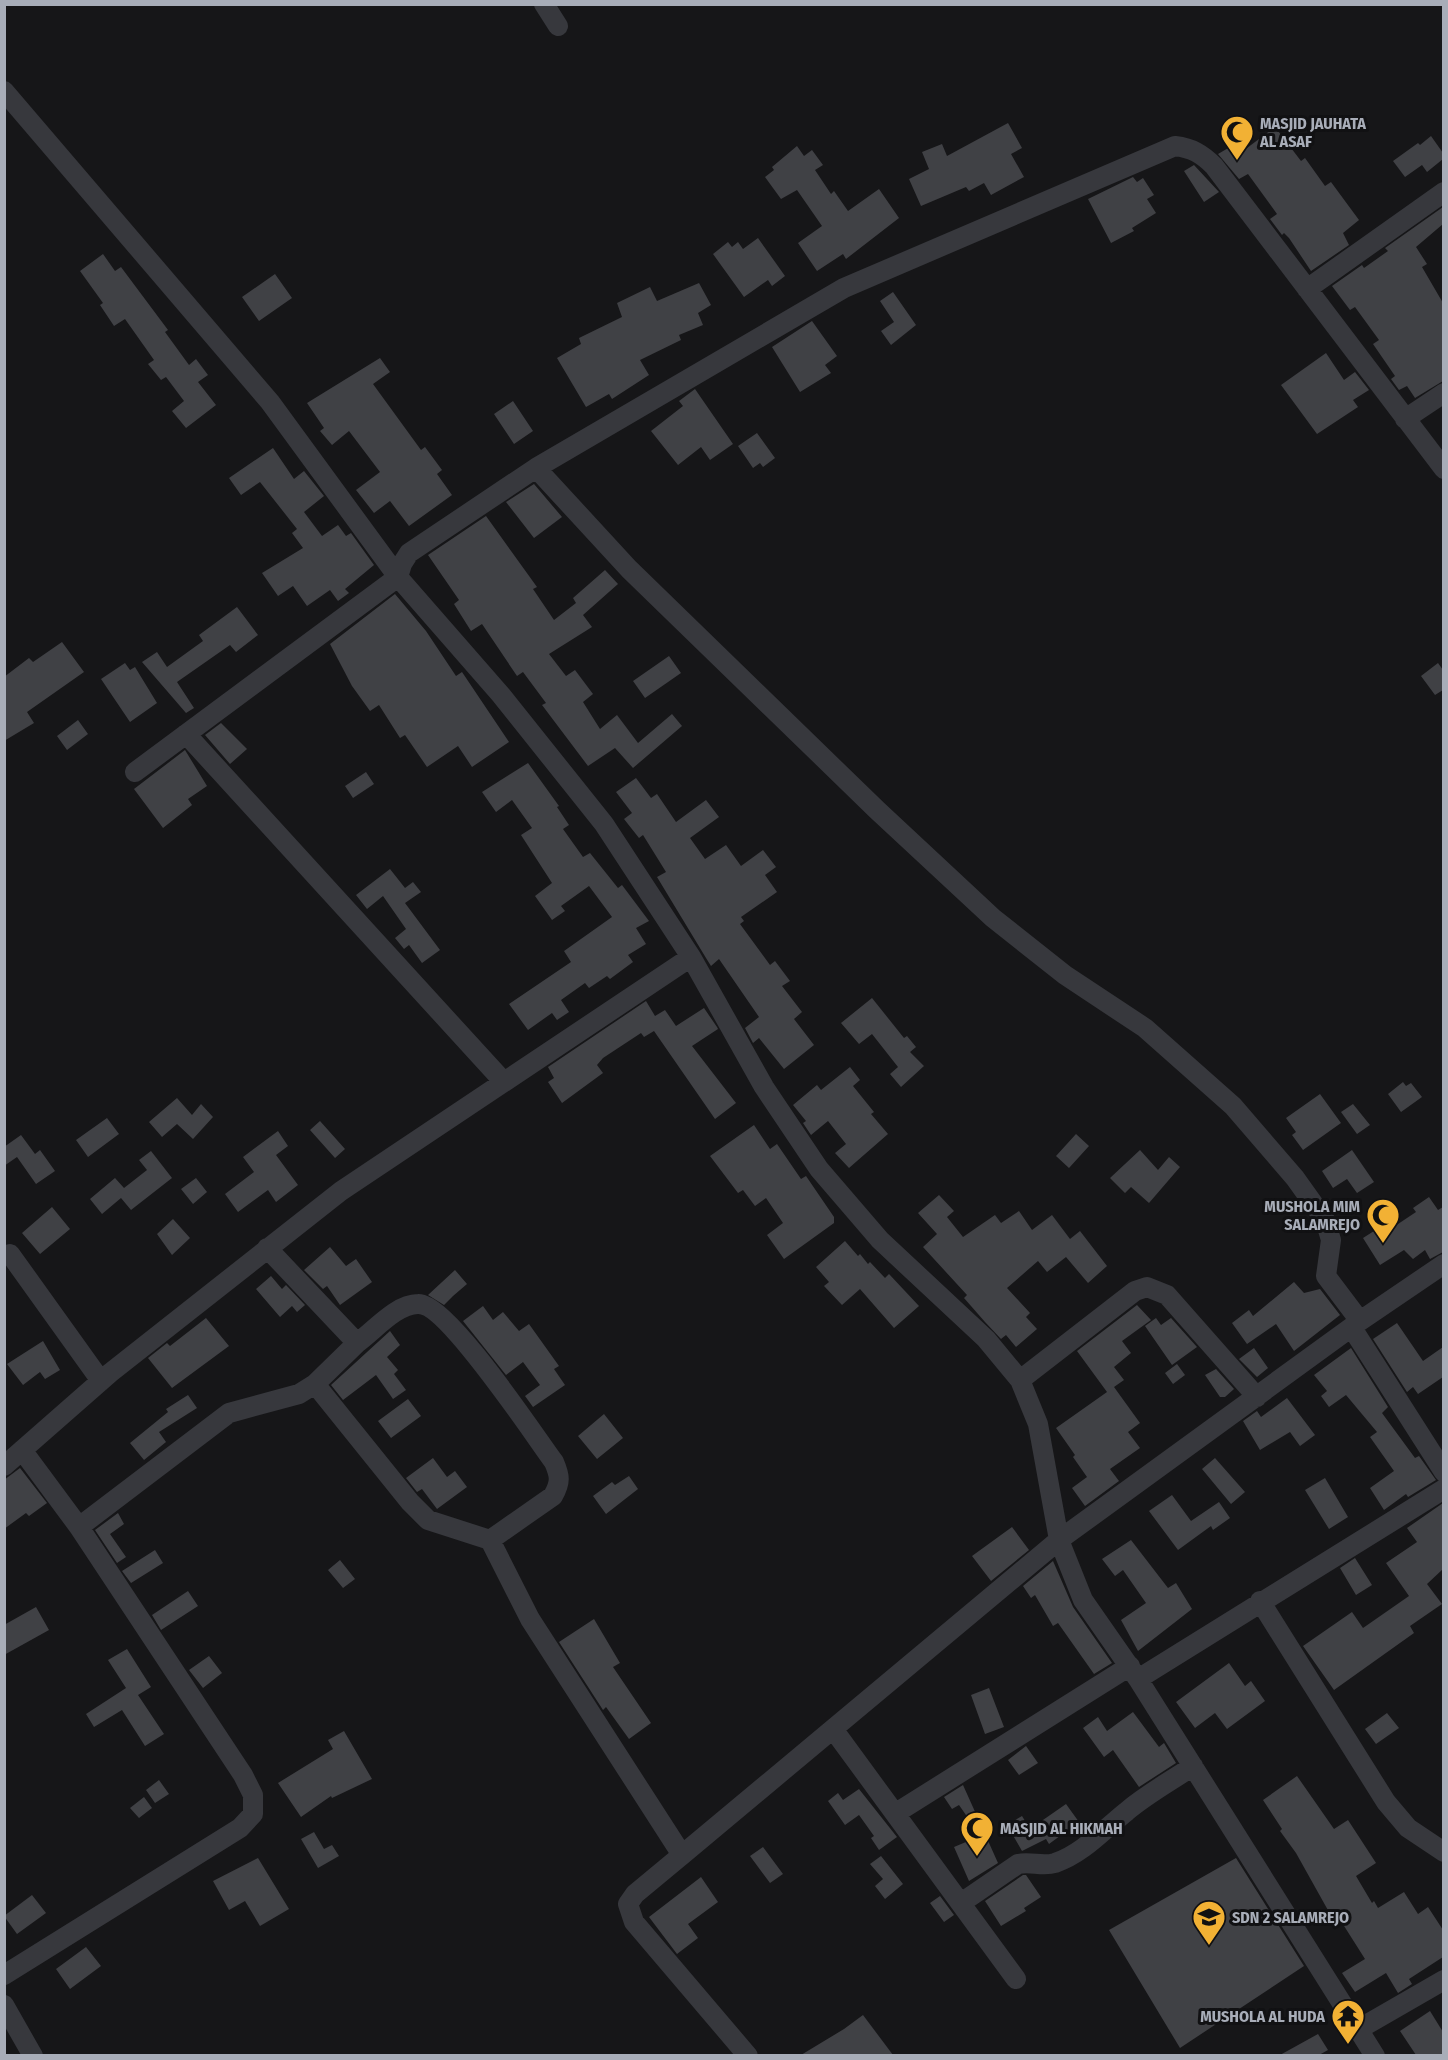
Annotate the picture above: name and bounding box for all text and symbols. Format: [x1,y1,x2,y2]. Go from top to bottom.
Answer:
mosque icon: MASJID JAUHATA AL ASAF [1219,114,1255,161]
place label: MASJID JAUHATA AL ASAF [1259,114,1366,151]
place label: MUSHOLA MIM SALAMREJO [1264,1197,1360,1234]
mosque icon: MUSHOLA MIM SALAMREJO [1365,1197,1401,1244]
mosque icon: MASJID AL HIKMAH [959,1810,995,1857]
place label: MASJID AL HIKMAH [1000,1819,1123,1838]
school or university icon: SDN 2 SALAMREJO [1191,1899,1227,1946]
place label: SDN 2 SALAMREJO [1232,1908,1349,1927]
temple icon: MUSHOLA AL HUDA [1330,1998,1366,2045]
place label: MUSHOLA AL HUDA [1200,2007,1325,2026]

